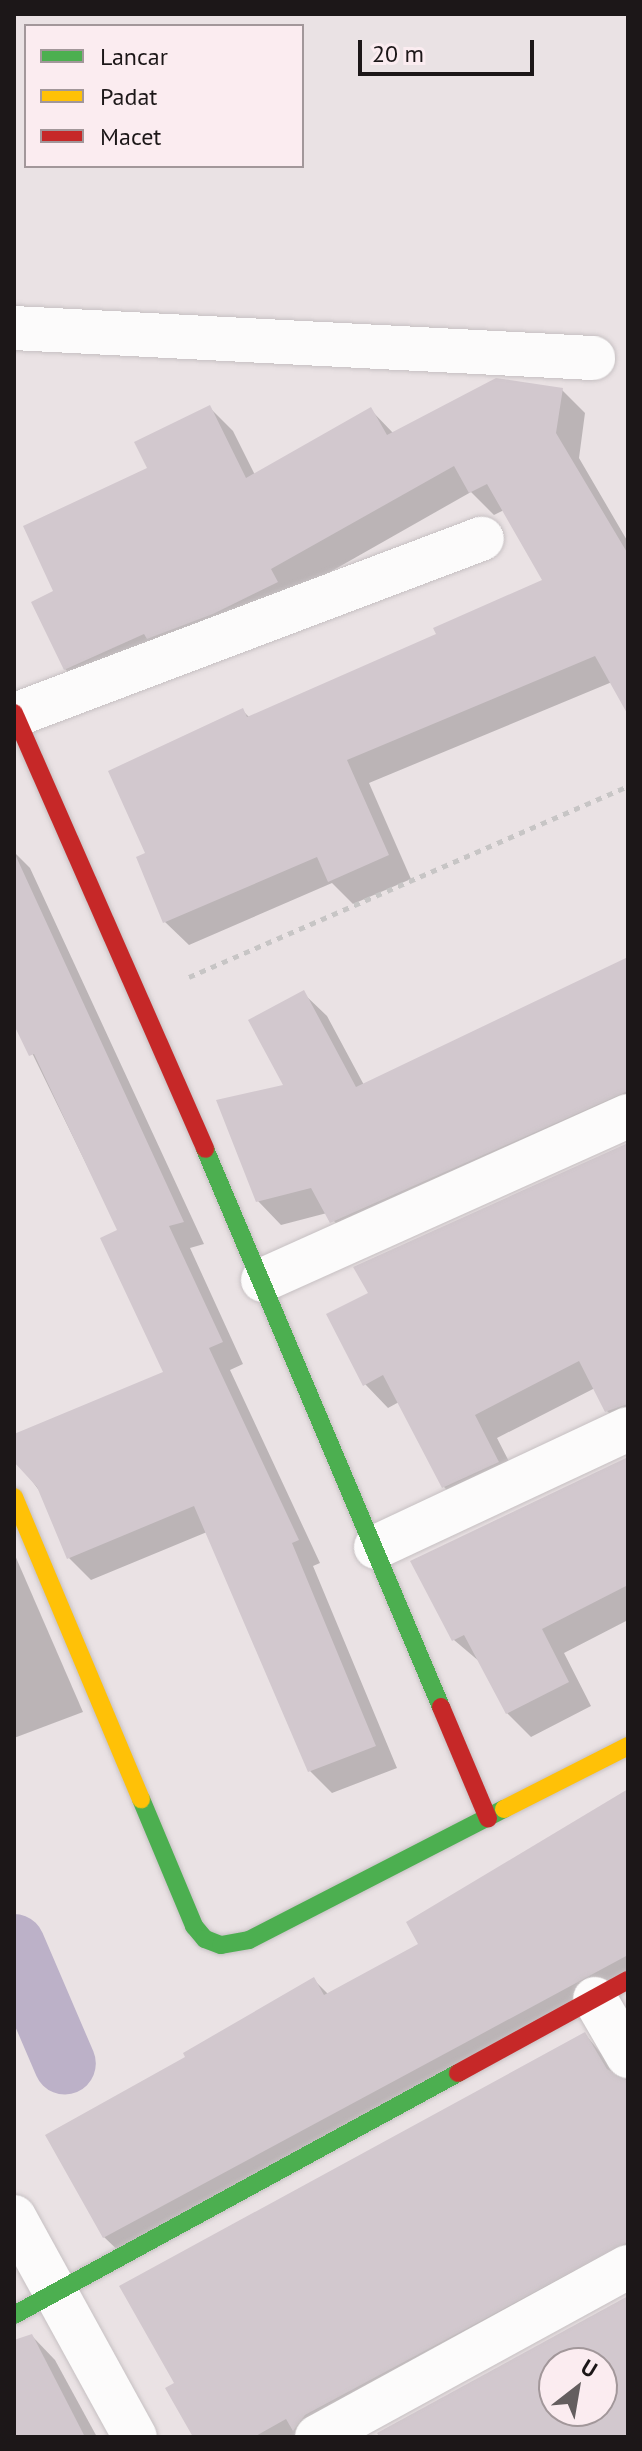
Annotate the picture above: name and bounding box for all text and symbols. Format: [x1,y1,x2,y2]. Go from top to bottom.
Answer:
legend [24,24,304,168]
scale bar [362,24,538,74]
text: 20 m [372,38,424,69]
text: Lancar [100,41,168,72]
text: Padat [100,81,157,112]
text: Macet [100,121,162,152]
north arrow [538,2347,618,2427]
text: U [576,2353,602,2384]

